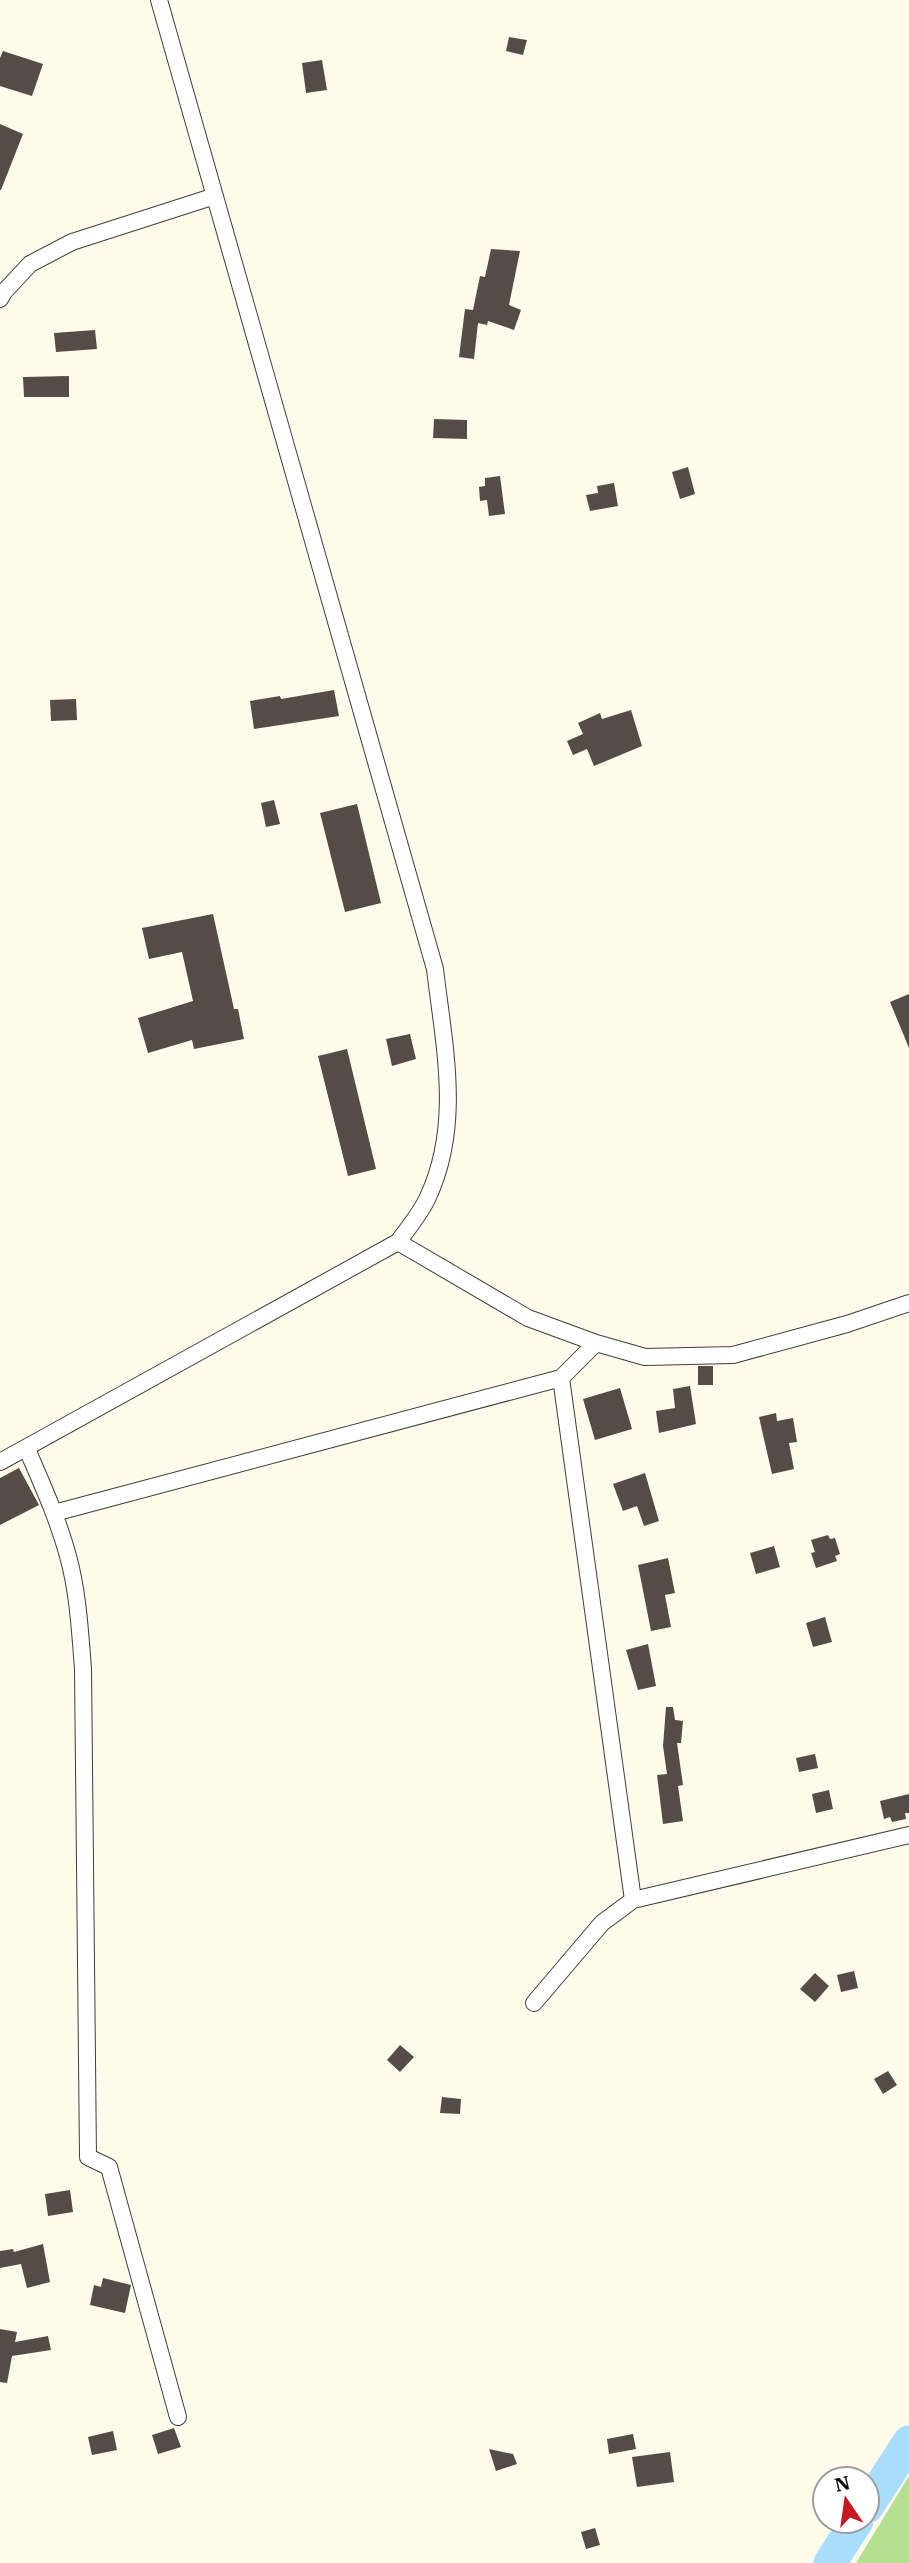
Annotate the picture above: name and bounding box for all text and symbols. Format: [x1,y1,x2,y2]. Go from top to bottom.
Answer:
north arrow [811,2465,881,2535]
text: N [832,2470,852,2497]

